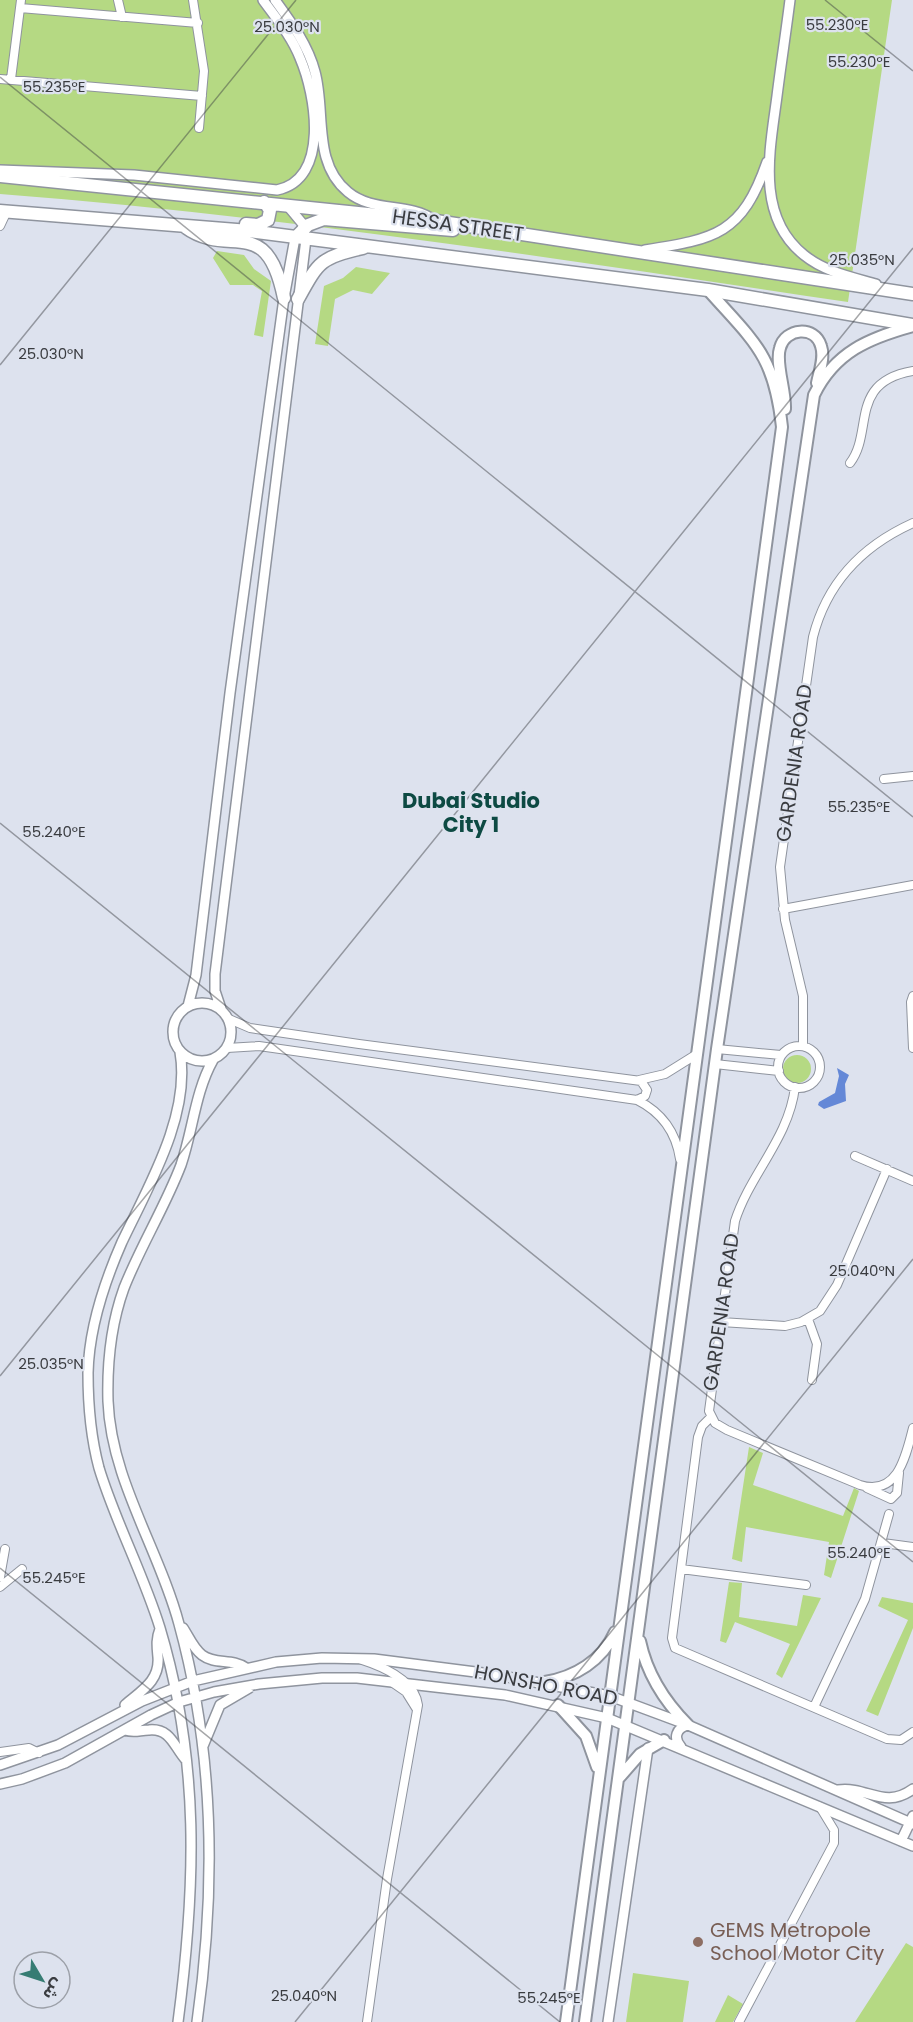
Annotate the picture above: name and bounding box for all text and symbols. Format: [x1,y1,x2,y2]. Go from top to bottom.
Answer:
text: 55.230°E [806,14,868,35]
text: 25.030°N [254,16,320,37]
text: 55.230°E [828,51,890,72]
text: 55.235°E [23,76,85,97]
street label: HESSA STREET [390,202,526,248]
text: 25.035°N [829,249,895,270]
text: 25.030°N [18,343,84,364]
street label: GARDENIA ROAD [769,682,819,844]
district label: Dubai Studio City 1 [402,786,540,839]
text: 55.235°E [828,796,890,817]
text: 55.240°E [22,821,86,842]
street label: GARDENIA ROAD [696,1231,746,1393]
text: 25.040°N [829,1260,895,1281]
text: 25.035°N [18,1353,84,1374]
text: 55.240°E [827,1542,891,1563]
text: 55.245°E [22,1567,86,1588]
street label: HONSHO ROAD [472,1657,620,1713]
place label: GEMS Metropole School Motor City [710,1916,884,1967]
marker: GEMS Metropole School Motor City [691,1935,705,1949]
north arrow [12,1950,72,2010]
text: ش [37,1973,69,2005]
text: 25.040°N [271,1985,337,2006]
text: 55.245°E [517,1987,581,2008]

